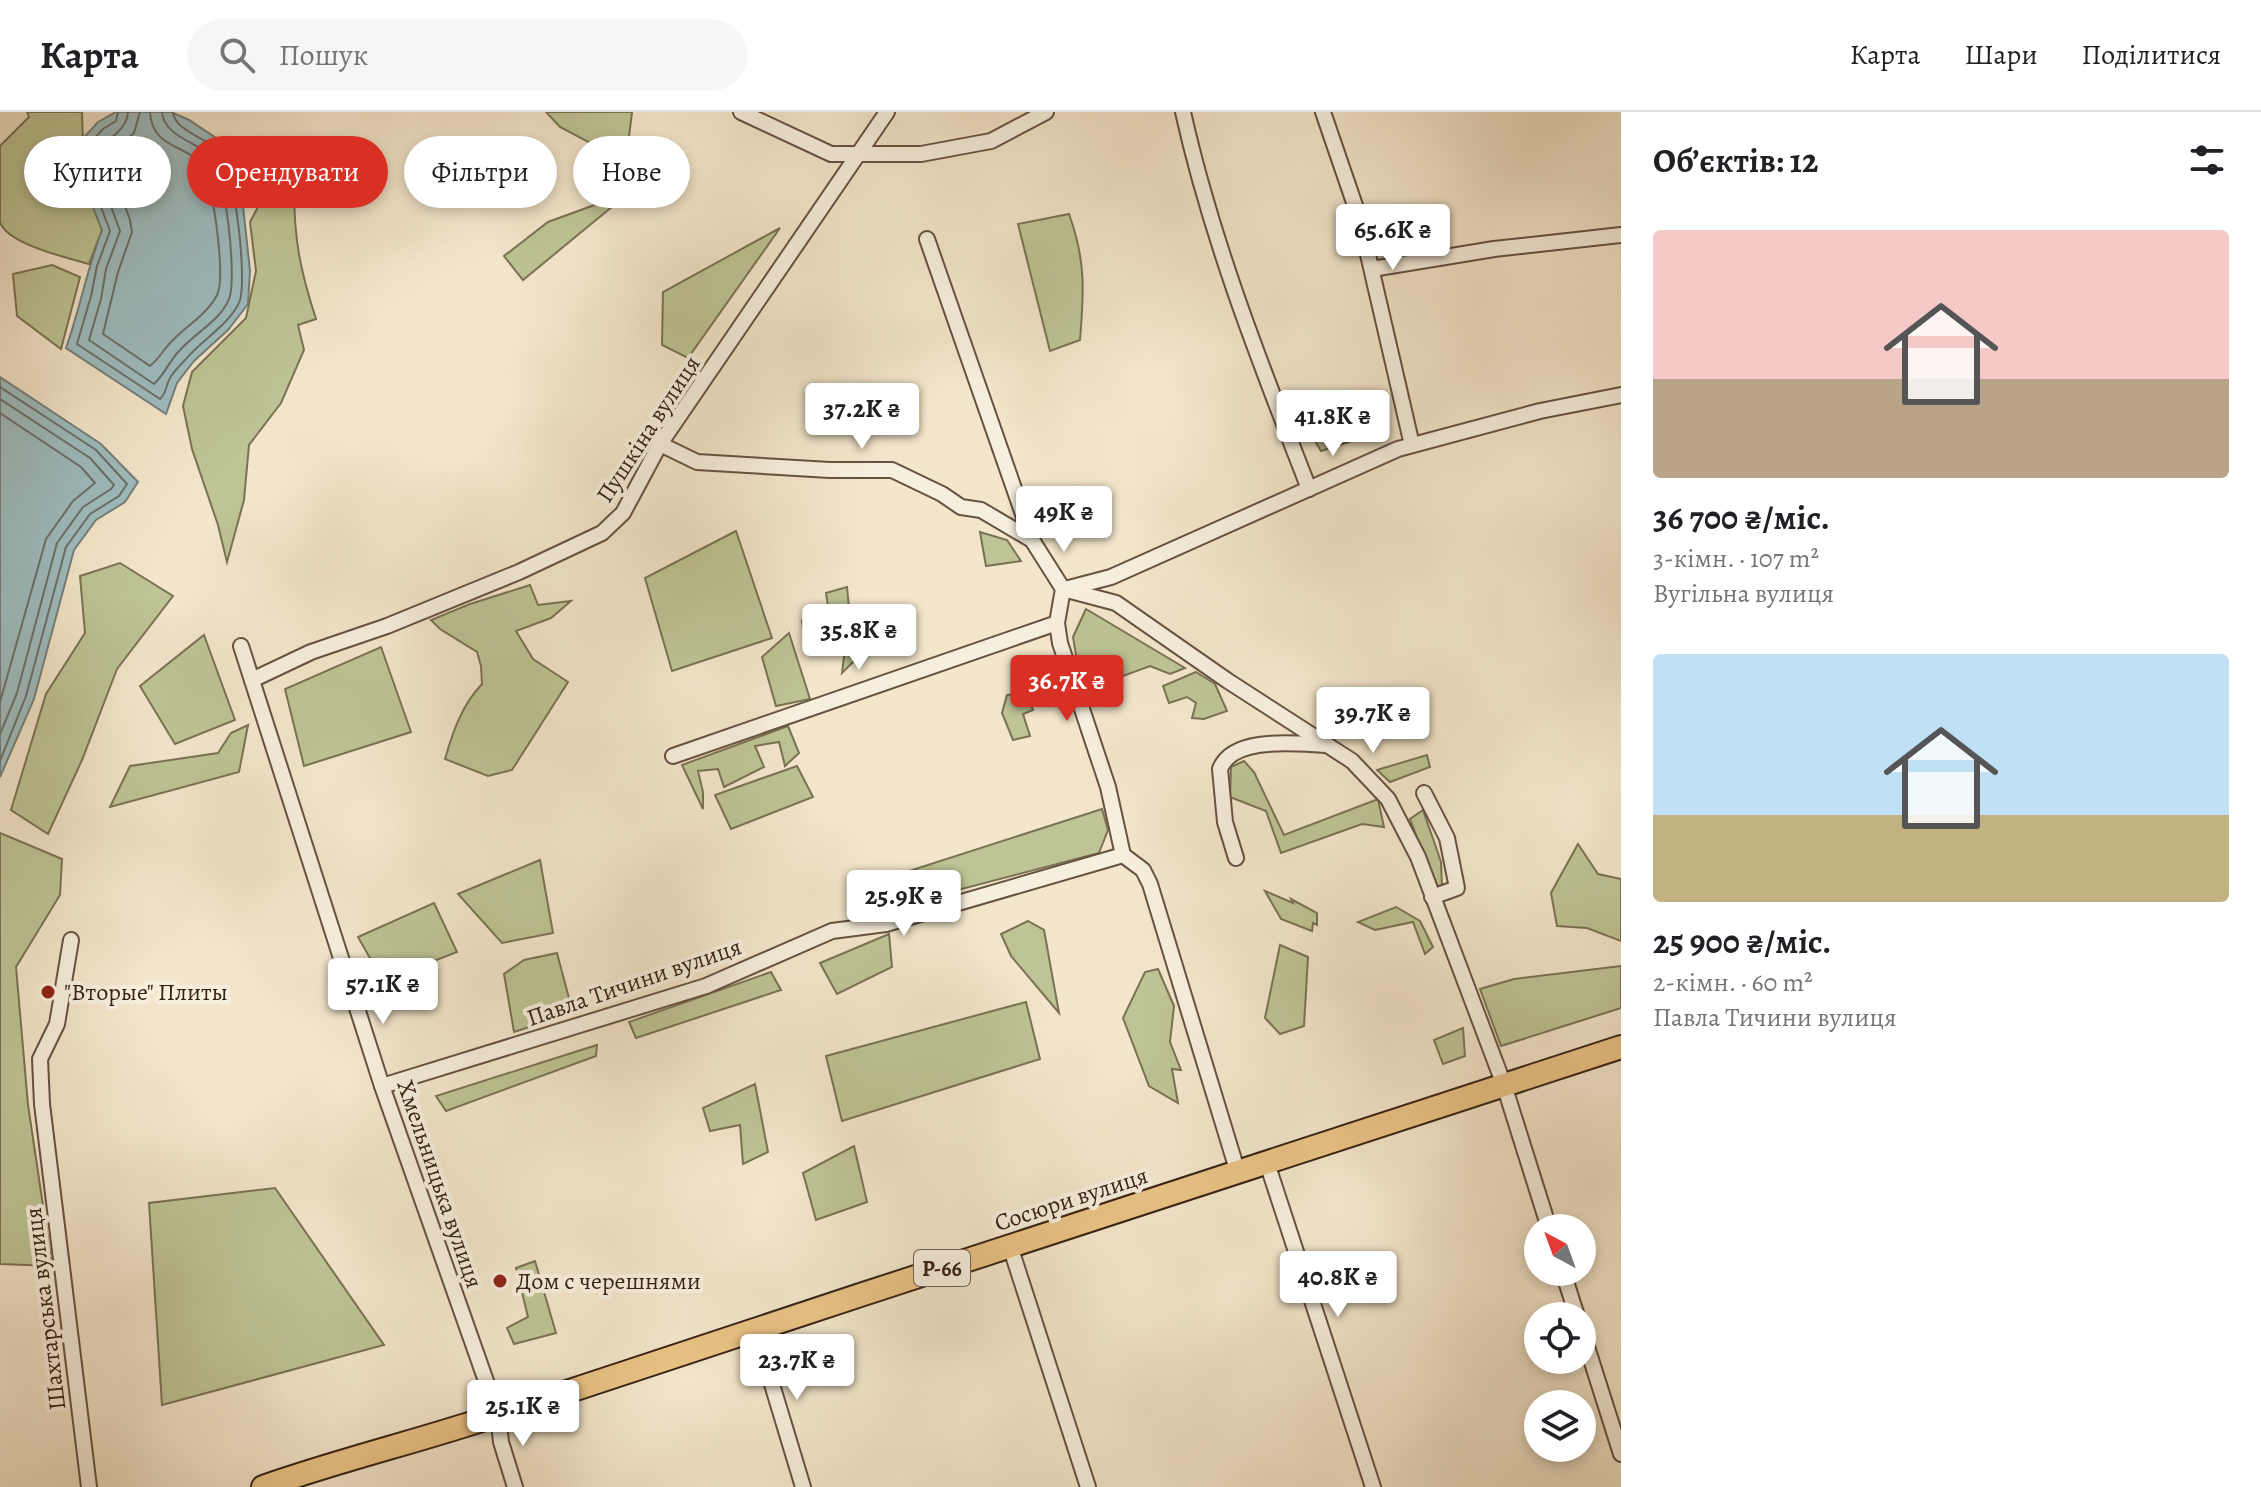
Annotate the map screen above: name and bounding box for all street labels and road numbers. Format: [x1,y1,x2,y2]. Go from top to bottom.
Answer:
street label: Пушкіна вулиця [589,349,707,509]
street label: Павла Тичини вулиця [523,930,745,1034]
street label: Хмельницька вулиця [389,1076,491,1292]
street label: Сосюри вулиця [990,1159,1152,1239]
street label: Шахтарська вулиця [17,1206,73,1412]
road number: Р-66 [914,1250,970,1286]

